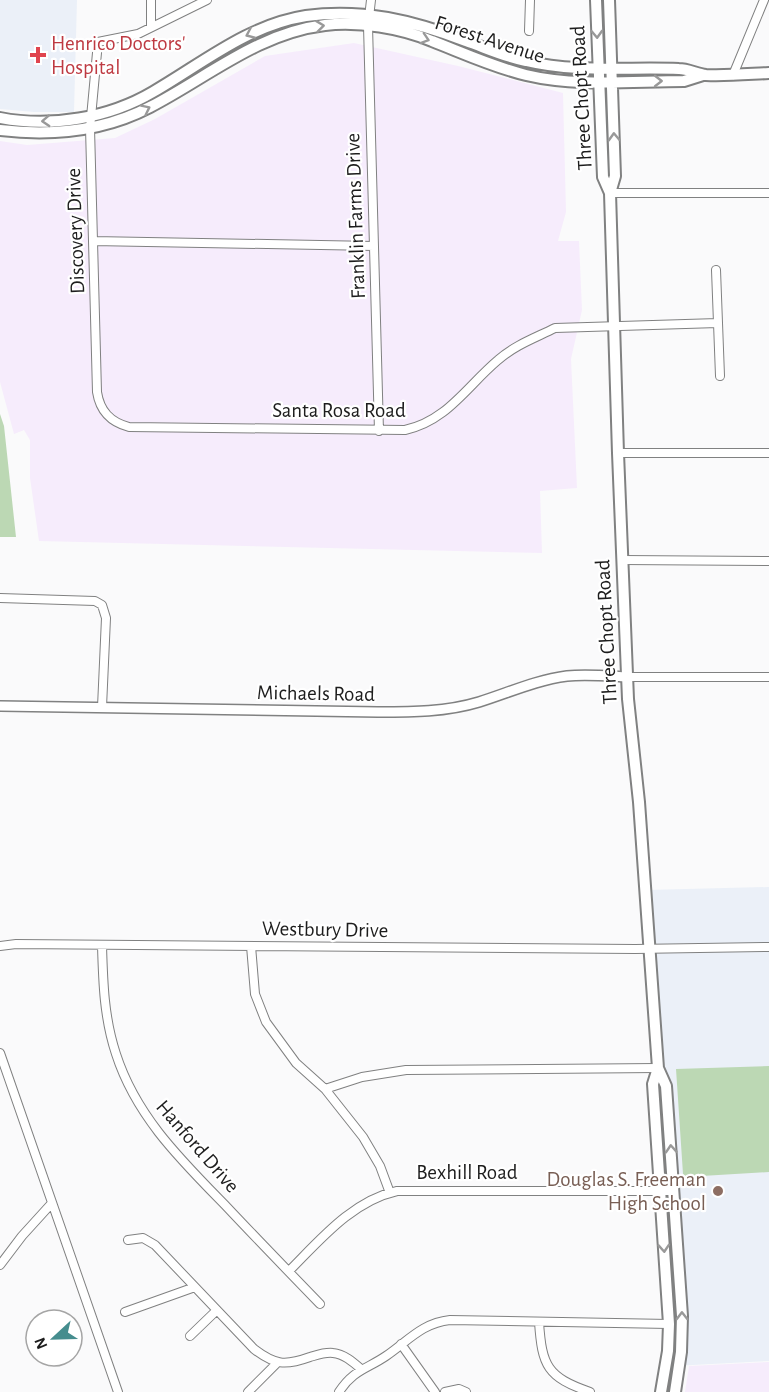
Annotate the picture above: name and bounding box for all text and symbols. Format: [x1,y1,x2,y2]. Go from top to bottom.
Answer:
street label: Forest Avenue [432,12,547,67]
one-way arrow [316,21,325,33]
street label: Three Chopt Road [567,25,596,171]
one-way arrow [246,27,257,39]
one-way arrow [590,30,603,39]
one-way arrow [419,31,430,44]
place label: Henrico Doctors' Hospital [51,33,185,78]
marker: Henrico Doctors' Hospital [29,46,47,64]
one-way arrow [654,75,663,87]
one-way arrow [139,105,150,116]
one-way arrow [41,115,50,128]
street label: Franklin Farms Drive [342,133,369,299]
one-way arrow [608,133,620,142]
street label: Discovery Drive [63,168,88,294]
street label: Santa Rosa Road [272,400,406,421]
street label: Three Chopt Road [592,559,621,705]
street label: Michaels Road [257,682,375,705]
street label: Westbury Drive [262,918,388,941]
street label: Hanford Drive [152,1096,243,1197]
one-way arrow [664,1145,677,1154]
street label: Bexhill Road [416,1162,518,1183]
place label: Douglas S. Freeman High School [547,1169,706,1214]
marker: Douglas S. Freeman High School [711,1184,725,1198]
one-way arrow [658,1244,671,1253]
north arrow [24,1308,84,1368]
one-way arrow [676,1312,688,1321]
text: N [32,1335,51,1351]

